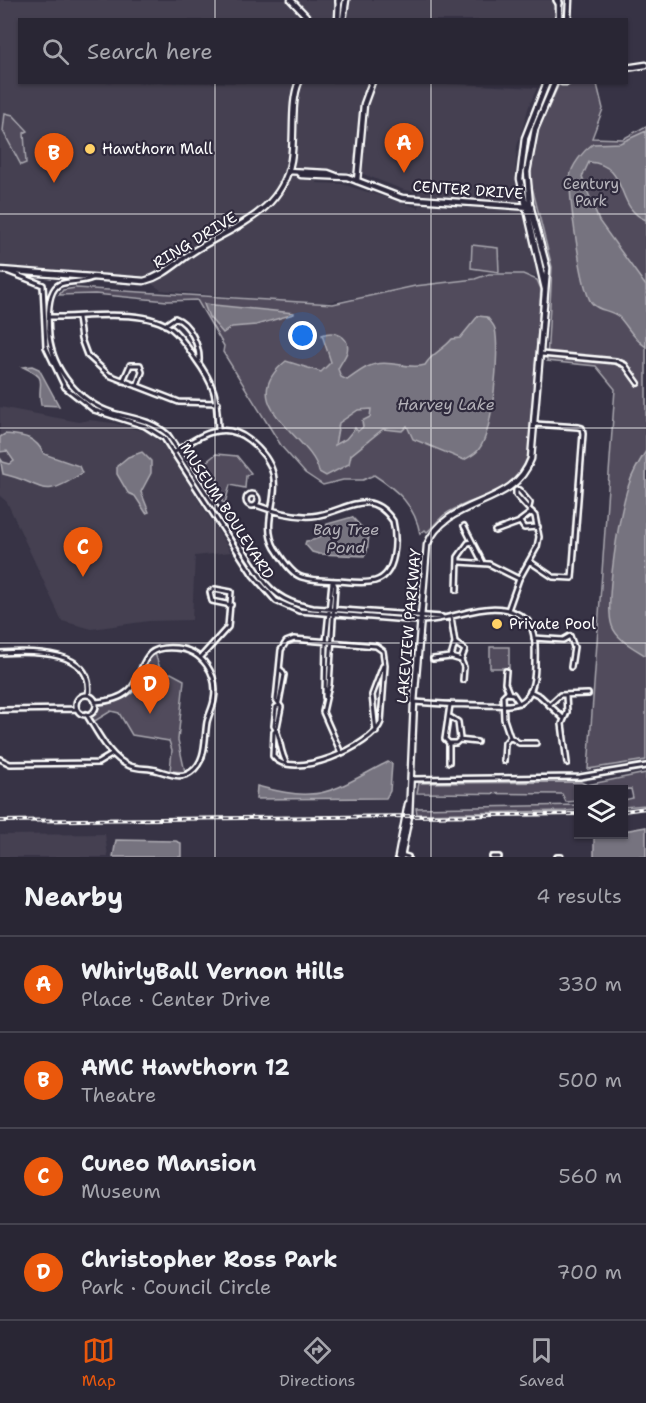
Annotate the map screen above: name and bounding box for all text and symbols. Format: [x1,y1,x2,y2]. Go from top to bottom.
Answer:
search box [18,18,628,84]
icon: search [39,35,72,68]
text: Search here [87,37,213,66]
pin: A [384,124,424,173]
pin: B [34,134,74,183]
place label: Hawthorn Mall [102,139,213,159]
marker: Hawthorn Mall [83,142,97,156]
park label: Century Park [563,174,619,211]
street label: CENTER DRIVE [412,176,524,204]
street label: RING DRIVE [149,207,241,273]
your location [288,321,317,350]
water label: Harvey Lake [397,394,495,415]
street label: MUSEUM BOULEVARD [175,439,279,583]
water label: Bay Tree Pond [313,519,379,558]
pin: C [64,528,103,577]
street label: LAKEVIEW PARKWAY [392,547,426,705]
place label: Private Pool [509,614,596,634]
marker: Private Pool [490,617,504,631]
pin: D [130,664,170,714]
map controls [574,785,628,839]
button: layers [574,785,628,839]
text: Nearby [24,879,123,914]
text: 4 results [536,883,622,909]
text: WhirlyBall Vernon Hills [81,957,344,986]
text: A [36,971,51,997]
text: 330 m [558,971,622,997]
text: Place · Center Drive [81,986,271,1012]
text: AMC Hawthorn 12 [81,1053,290,1082]
text: B [37,1067,50,1093]
text: 500 m [558,1067,622,1093]
text: Theatre [81,1082,156,1108]
text: Cuneo Mansion [81,1149,257,1178]
text: C [37,1163,50,1189]
text: 560 m [559,1163,622,1189]
text: Museum [81,1178,161,1204]
text: Christopher Ross Park [81,1245,338,1274]
text: D [36,1259,51,1285]
text: 700 m [557,1259,622,1285]
text: Park · Council Circle [81,1274,271,1300]
tab: Map [82,1334,116,1391]
tab: Directions [279,1334,356,1391]
tab: Saved [519,1334,564,1391]

